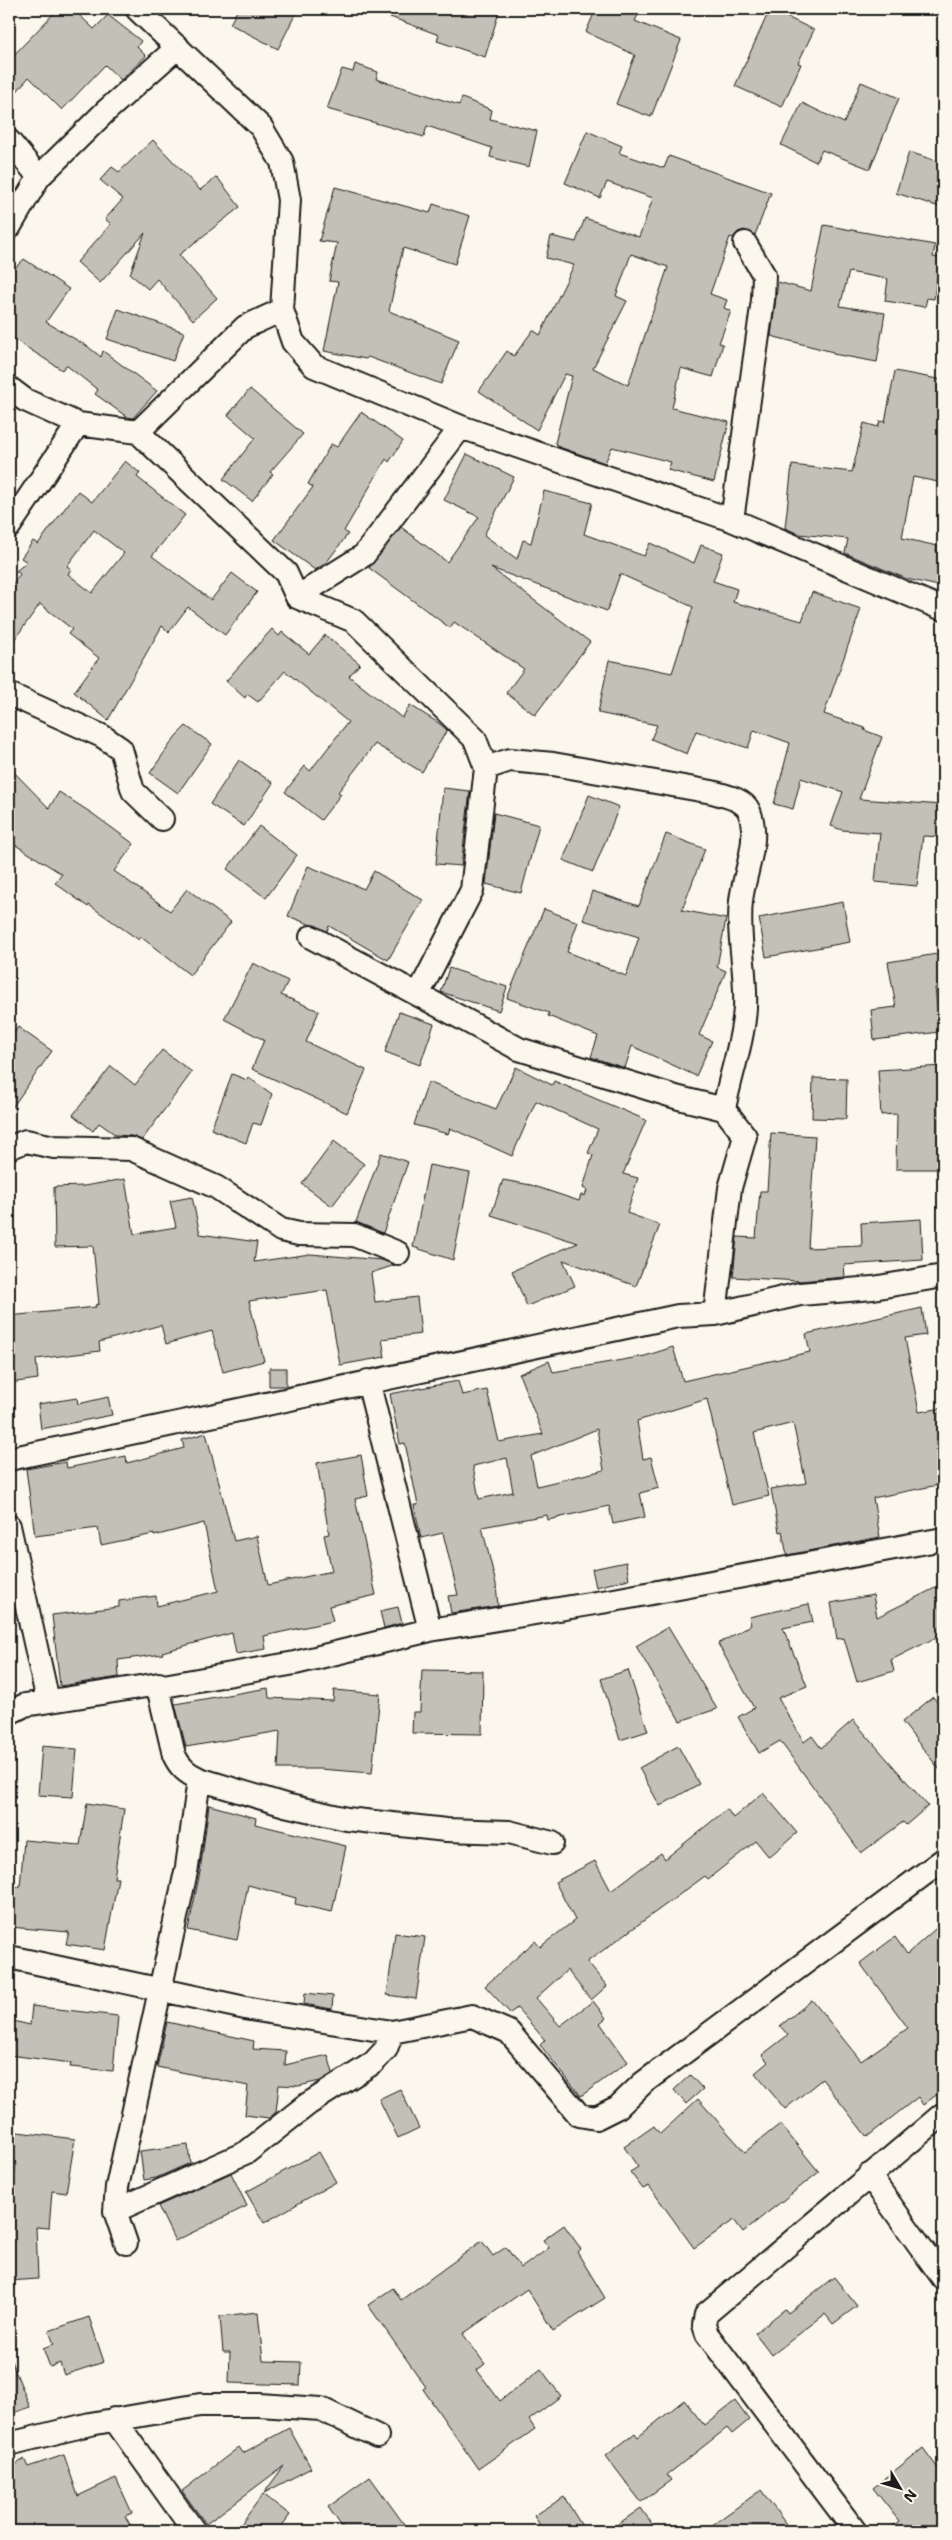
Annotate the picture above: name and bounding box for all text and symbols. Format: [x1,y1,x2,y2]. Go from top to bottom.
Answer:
north arrow [874,2462,924,2512]
text: N [900,2486,921,2506]

